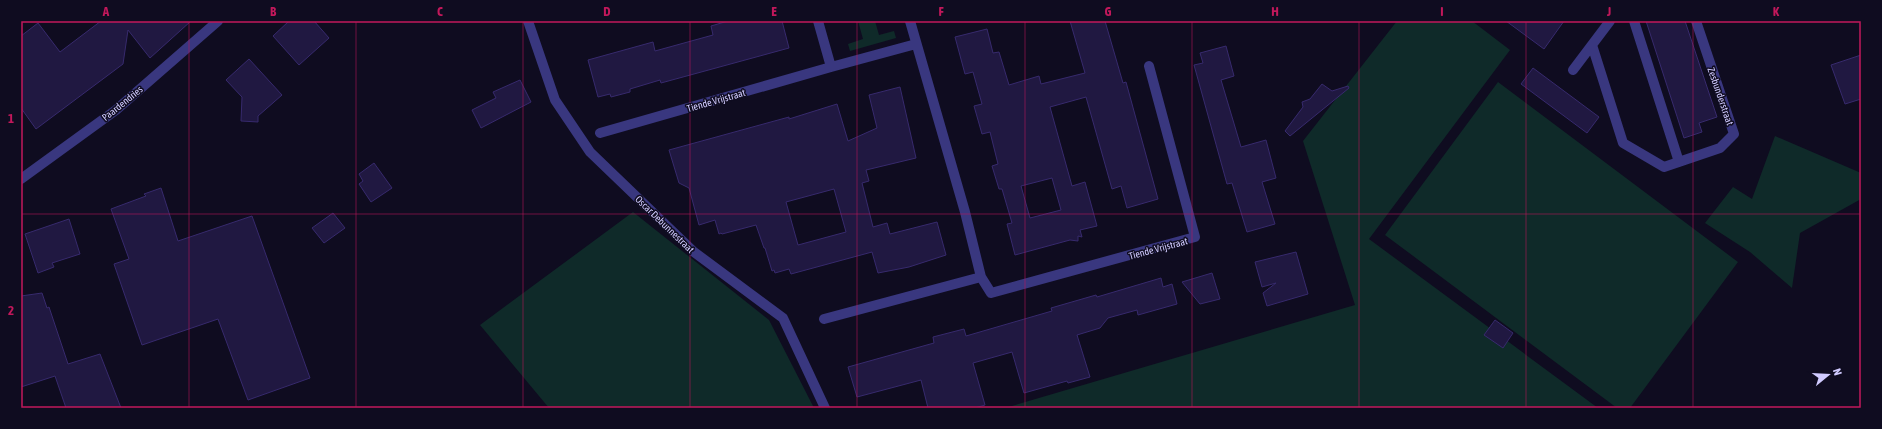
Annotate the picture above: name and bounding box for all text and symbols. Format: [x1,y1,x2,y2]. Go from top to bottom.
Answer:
text: A [102,4,110,19]
text: B [270,4,277,19]
text: C [437,4,443,19]
text: D [603,4,611,19]
text: E [771,4,777,19]
text: F [938,4,944,19]
text: G [1105,4,1112,19]
text: H [1271,4,1279,19]
text: I [1440,4,1444,19]
text: J [1606,4,1611,19]
text: K [1773,4,1780,19]
street label: Zesbunderstraat [1705,66,1736,127]
street label: Paardendries [100,83,145,123]
street label: Tiende Vrijstraat [686,87,747,114]
text: 1 [8,111,14,126]
street label: Oscar Debunnestraat [633,194,696,255]
street label: Tiende Vrijstraat [1128,235,1189,262]
text: 2 [8,303,14,318]
north arrow [1808,355,1848,395]
text: N [1831,367,1844,377]

